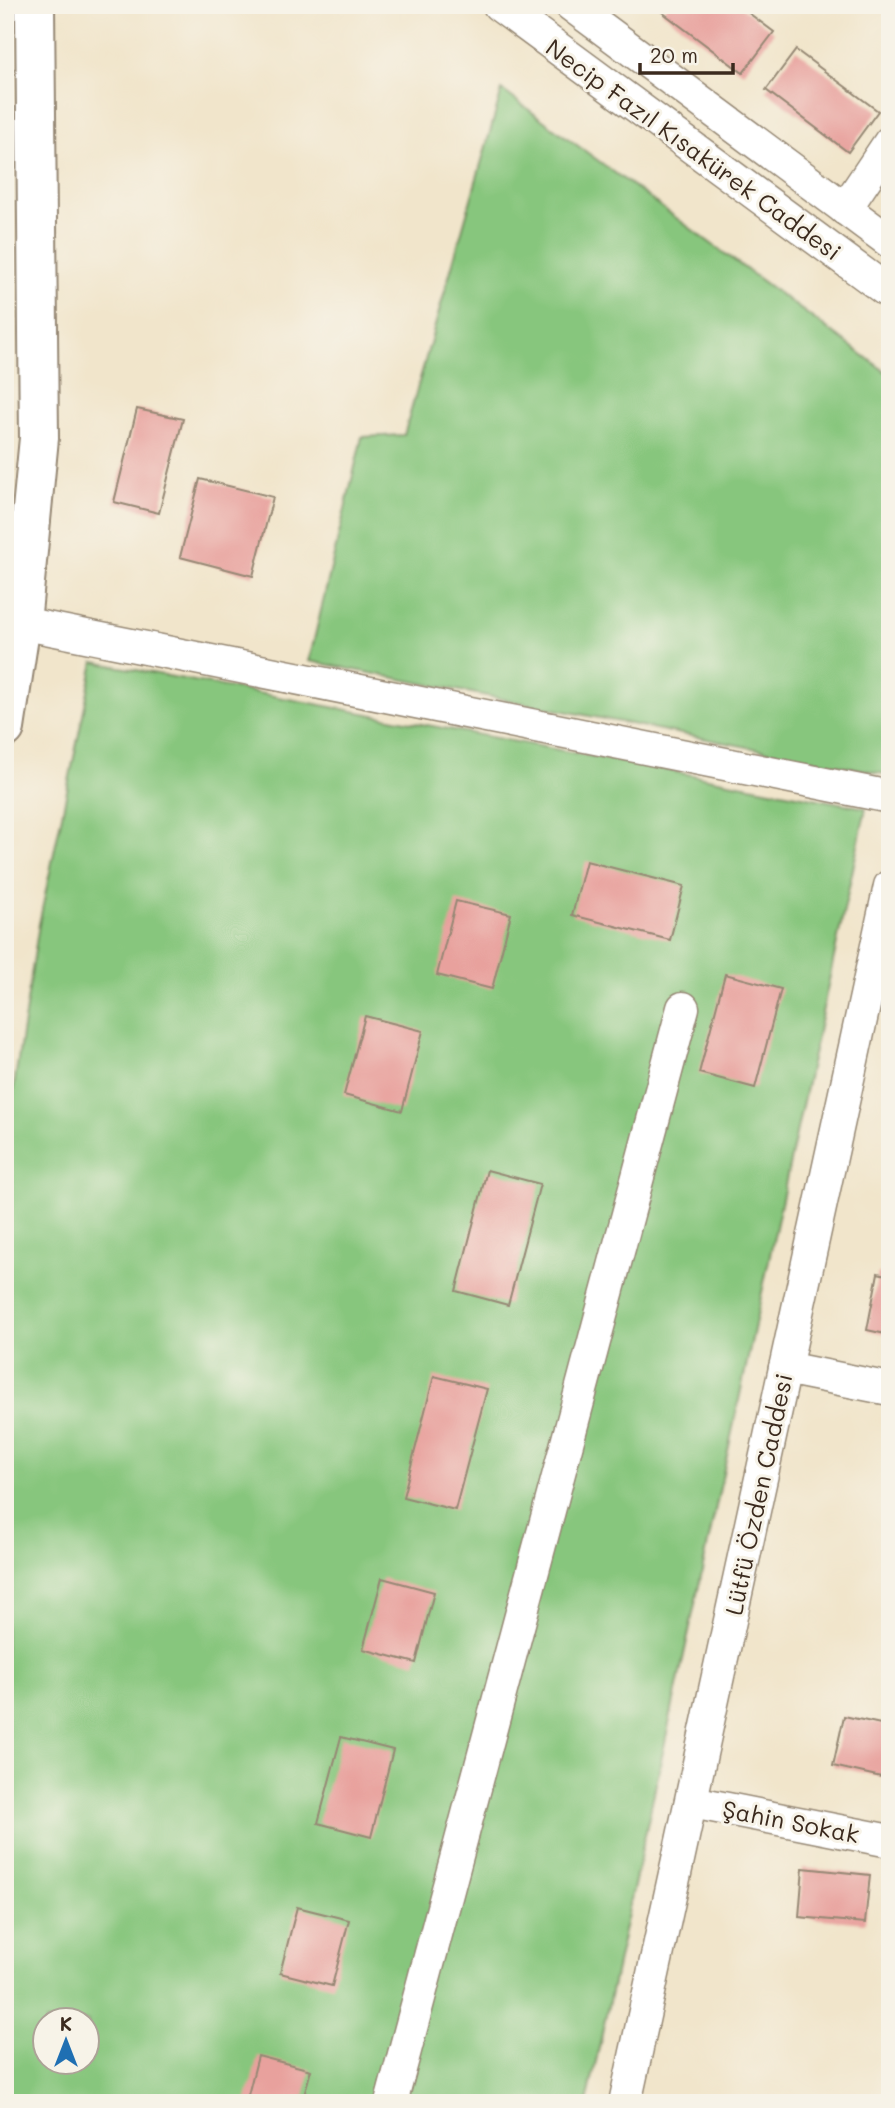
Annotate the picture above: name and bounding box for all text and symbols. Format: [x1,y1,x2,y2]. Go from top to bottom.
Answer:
street label: Necip Fazıl Kısakürek Caddesi [540,31,848,267]
scale bar [640,32,732,76]
text: 20 m [650,41,698,68]
street label: Lütfü Özden Caddesi [717,1370,799,1618]
street label: Şahin Sokak [720,1793,862,1849]
north arrow [32,2007,102,2076]
text: K [60,2011,72,2036]

